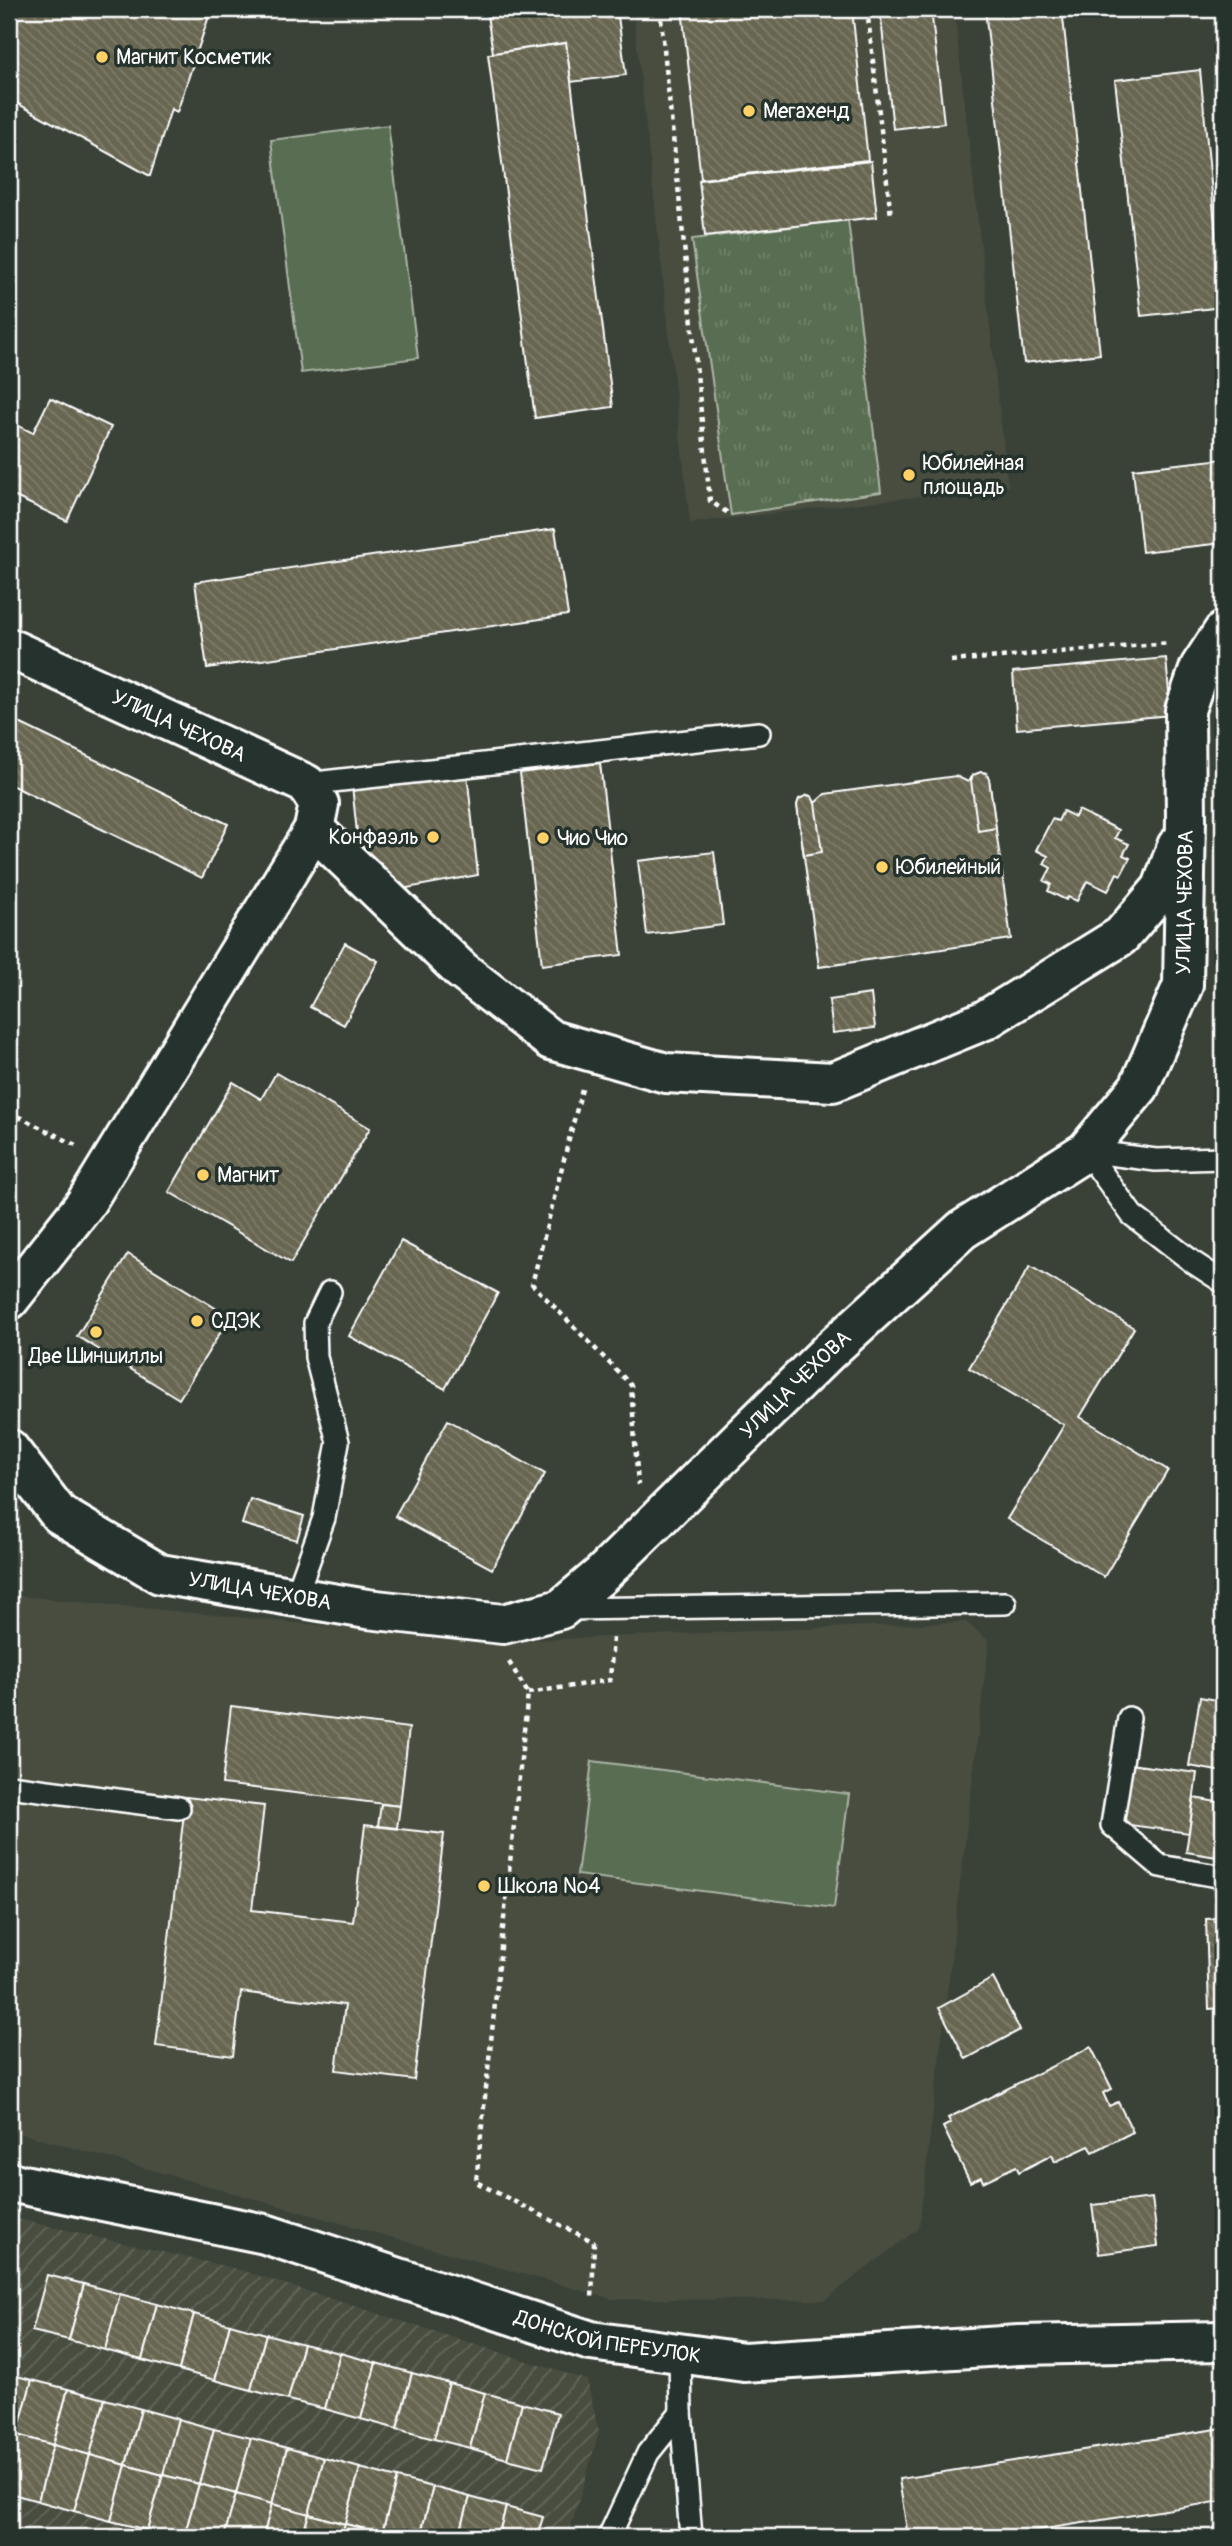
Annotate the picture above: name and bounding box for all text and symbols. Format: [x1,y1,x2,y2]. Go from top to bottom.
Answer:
place label: Магнит Косметик [116,44,272,71]
marker: Магнит Косметик [94,49,110,65]
place label: Мегахенд [763,98,850,125]
marker: Мегахенд [741,103,757,119]
place label: Юбилейная площадь [923,450,1024,501]
marker: Юбилейная площадь [901,467,917,483]
street label: УЛИЦА ЧЕХОВА [107,684,250,769]
place label: Конфаэль [329,824,419,851]
place label: Чио Чио [557,825,628,852]
marker: Конфаэль [425,829,441,845]
marker: Чио Чио [535,830,551,846]
street label: УЛИЦА ЧЕХОВА [1170,830,1200,975]
place label: Юбилейный [896,854,1001,881]
marker: Юбилейный [874,859,890,875]
place label: Магнит [217,1162,280,1189]
marker: Магнит [195,1167,211,1183]
place label: СДЭК [211,1308,261,1335]
marker: СДЭК [189,1313,205,1329]
marker: Две Шиншиллы [88,1324,104,1340]
street label: УЛИЦА ЧЕХОВА [735,1325,857,1445]
place label: Две Шиншиллы [28,1343,163,1370]
street label: УЛИЦА ЧЕХОВА [186,1566,334,1617]
place label: Школа №4 [498,1873,600,1900]
marker: Школа №4 [476,1878,492,1894]
street label: ДОНСКОЙ ПЕРЕУЛОК [510,2304,703,2370]

